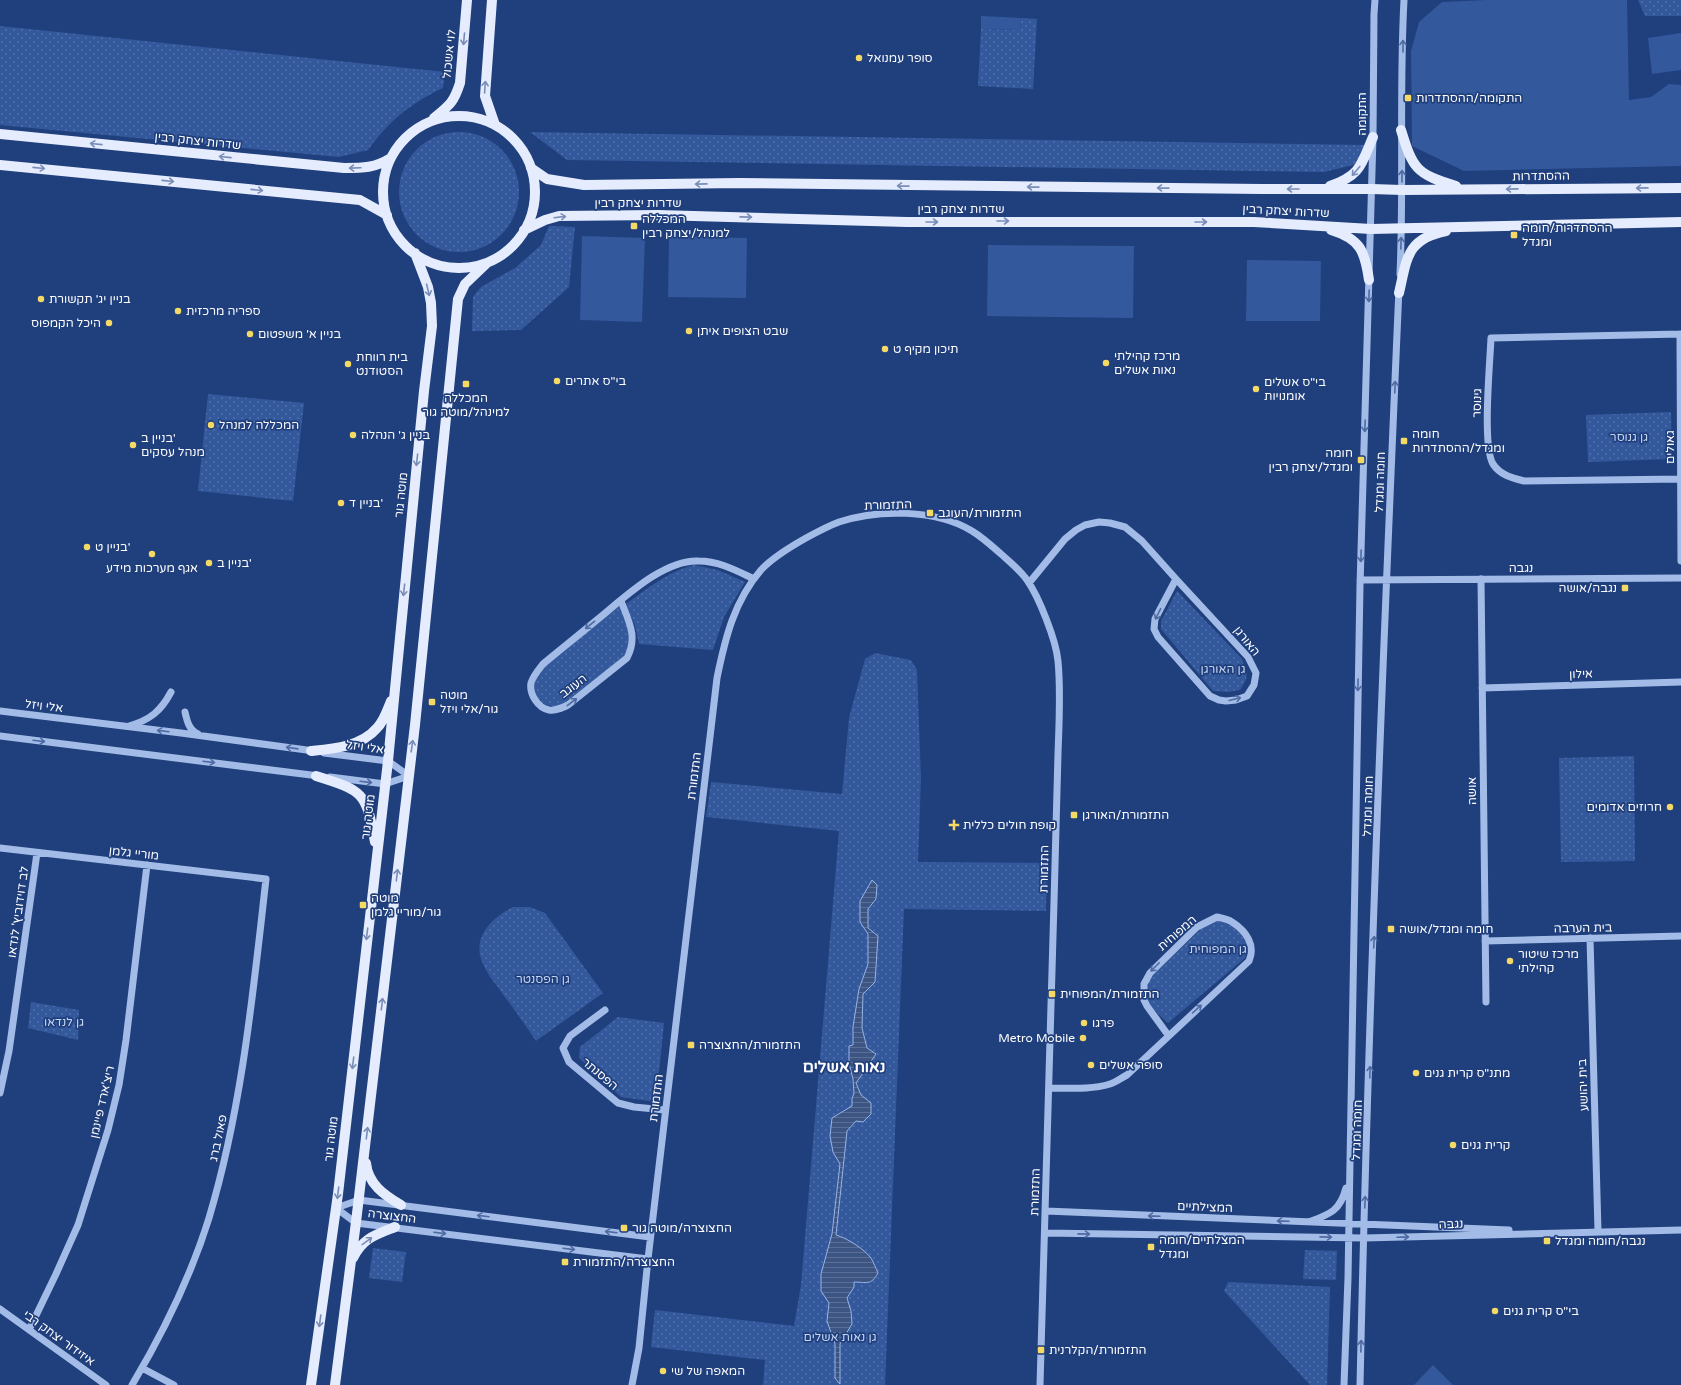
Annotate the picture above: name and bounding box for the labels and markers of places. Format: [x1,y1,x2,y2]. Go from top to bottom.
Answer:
place label: סופר עמנואל [867,51,933,65]
marker: סופר עמנואל [854,53,864,63]
place label: התקומה/ההסתדרות [1416,91,1522,105]
marker: התקומה/ההסתדרות [1403,93,1413,103]
place label: המכללה למנהל/יצחק רבין [642,212,730,240]
marker: המכללה למנהל/יצחק רבין [629,221,639,231]
place label: ההסתדרות/חומה ומגדל [1522,221,1613,249]
marker: ההסתדרות/חומה ומגדל [1509,230,1519,240]
place label: בניין יג' תקשורת [49,292,131,306]
marker: בניין יג' תקשורת [36,294,46,304]
place label: ספריה מרכזית [186,304,261,318]
marker: ספריה מרכזית [173,306,183,316]
place label: היכל הקמפוס [31,316,101,330]
marker: היכל הקמפוס [104,318,114,328]
place label: שבט הצופים איתן [697,324,788,338]
marker: שבט הצופים איתן [684,326,694,336]
place label: בניין א' משפטום [258,327,341,341]
marker: בניין א' משפטום [245,329,255,339]
place label: תיכון מקיף ט [893,342,958,356]
marker: תיכון מקיף ט [880,344,890,354]
place label: מרכז קהילתי נאות אשלים [1114,349,1180,377]
place label: בית רווחת הסטודנט [356,350,408,378]
marker: מרכז קהילתי נאות אשלים [1101,358,1111,368]
marker: בית רווחת הסטודנט [343,359,353,369]
place label: בי"ס אתרים [565,374,626,388]
place label: בי"ס אשלים אומנויות [1264,375,1326,403]
marker: בי"ס אתרים [552,376,562,386]
marker: המכללה למינהל/מוטה גור [461,379,471,389]
marker: בי"ס אשלים אומנויות [1251,384,1261,394]
place label: המכללה למינהל/מוטה גור [422,391,510,419]
place label: המכללה למנהל [219,418,299,432]
marker: המכללה למנהל [206,420,216,430]
place label: חומה ומגדל/ההסתדרות [1412,427,1505,455]
place label: בניין ג' הנהלה [361,428,431,442]
marker: בניין ג' הנהלה [348,430,358,440]
place label: בניין ב' מנהל עסקים [141,431,205,459]
marker: חומה ומגדל/ההסתדרות [1399,436,1409,446]
marker: בניין ב' מנהל עסקים [128,440,138,450]
place label: חומה ומגדל/יצחק רבין [1268,446,1353,474]
marker: חומה ומגדל/יצחק רבין [1356,455,1366,465]
place label: בניין ד' [349,496,383,510]
marker: בניין ד' [336,498,346,508]
place label: התזמורת/העוגב [938,506,1022,520]
marker: התזמורת/העוגב [925,508,935,518]
place label: בניין ט' [95,540,130,554]
marker: בניין ט' [82,542,92,552]
marker: אגף מערכות מידע [147,549,157,559]
place label: בניין ב' [217,556,252,570]
marker: בניין ב' [204,558,214,568]
place label: אגף מערכות מידע [106,561,198,575]
place label: נגבה/אושה [1559,581,1617,595]
marker: נגבה/אושה [1620,583,1630,593]
place label: מוטה גור/אלי ויזל [440,688,498,716]
marker: מוטה גור/אלי ויזל [427,697,437,707]
place label: חרוזים אדומים [1587,800,1662,814]
marker: חרוזים אדומים [1665,802,1675,812]
place label: התזמורת/האורגן [1082,808,1169,822]
marker: התזמורת/האורגן [1069,810,1079,820]
place label: קופת חולים כללית [963,818,1056,832]
marker: קופת חולים כללית [948,819,960,831]
place label: מוטה גור/מוריי גלמן [371,891,441,919]
marker: מוטה גור/מוריי גלמן [358,900,368,910]
place label: חומה ומגדל/אושה [1399,922,1493,936]
marker: חומה ומגדל/אושה [1386,924,1396,934]
place label: מרכז שיטור קהילתי [1518,947,1579,975]
marker: מרכז שיטור קהילתי [1505,956,1515,966]
place label: התזמורת/המפוחית [1060,987,1160,1001]
marker: התזמורת/המפוחית [1047,989,1057,999]
place label: פרגו [1092,1016,1114,1030]
marker: פרגו [1079,1018,1089,1028]
place label: Metro Mobile [998,1031,1075,1045]
marker: Metro Mobile [1078,1033,1088,1043]
place label: התזמורת/החצוצרה [699,1038,801,1052]
marker: התזמורת/החצוצרה [686,1040,696,1050]
place label: סופר אשלים [1099,1058,1163,1072]
marker: סופר אשלים [1086,1060,1096,1070]
place label: מתנ"ס קרית גנים [1424,1066,1510,1080]
marker: מתנ"ס קרית גנים [1411,1068,1421,1078]
place label: קרית גנים [1461,1138,1510,1152]
marker: קרית גנים [1448,1140,1458,1150]
place label: החצוצרה/מוטה גור [632,1221,732,1235]
marker: החצוצרה/מוטה גור [619,1223,629,1233]
place label: המצלתיים/חומה ומגדל [1159,1233,1245,1261]
place label: נגבה/חומה ומגדל [1555,1234,1646,1248]
marker: נגבה/חומה ומגדל [1542,1236,1552,1246]
marker: המצלתיים/חומה ומגדל [1146,1242,1156,1252]
place label: החצוצרה/התזמורת [573,1255,675,1269]
marker: החצוצרה/התזמורת [560,1257,570,1267]
place label: בי"ס קרית גנים [1503,1304,1579,1318]
marker: בי"ס קרית גנים [1490,1306,1500,1316]
place label: התזמורת/הקלרנית [1049,1343,1146,1357]
marker: התזמורת/הקלרנית [1036,1345,1046,1355]
place label: המאפה של שי [671,1364,745,1378]
marker: המאפה של שי [658,1366,668,1376]

